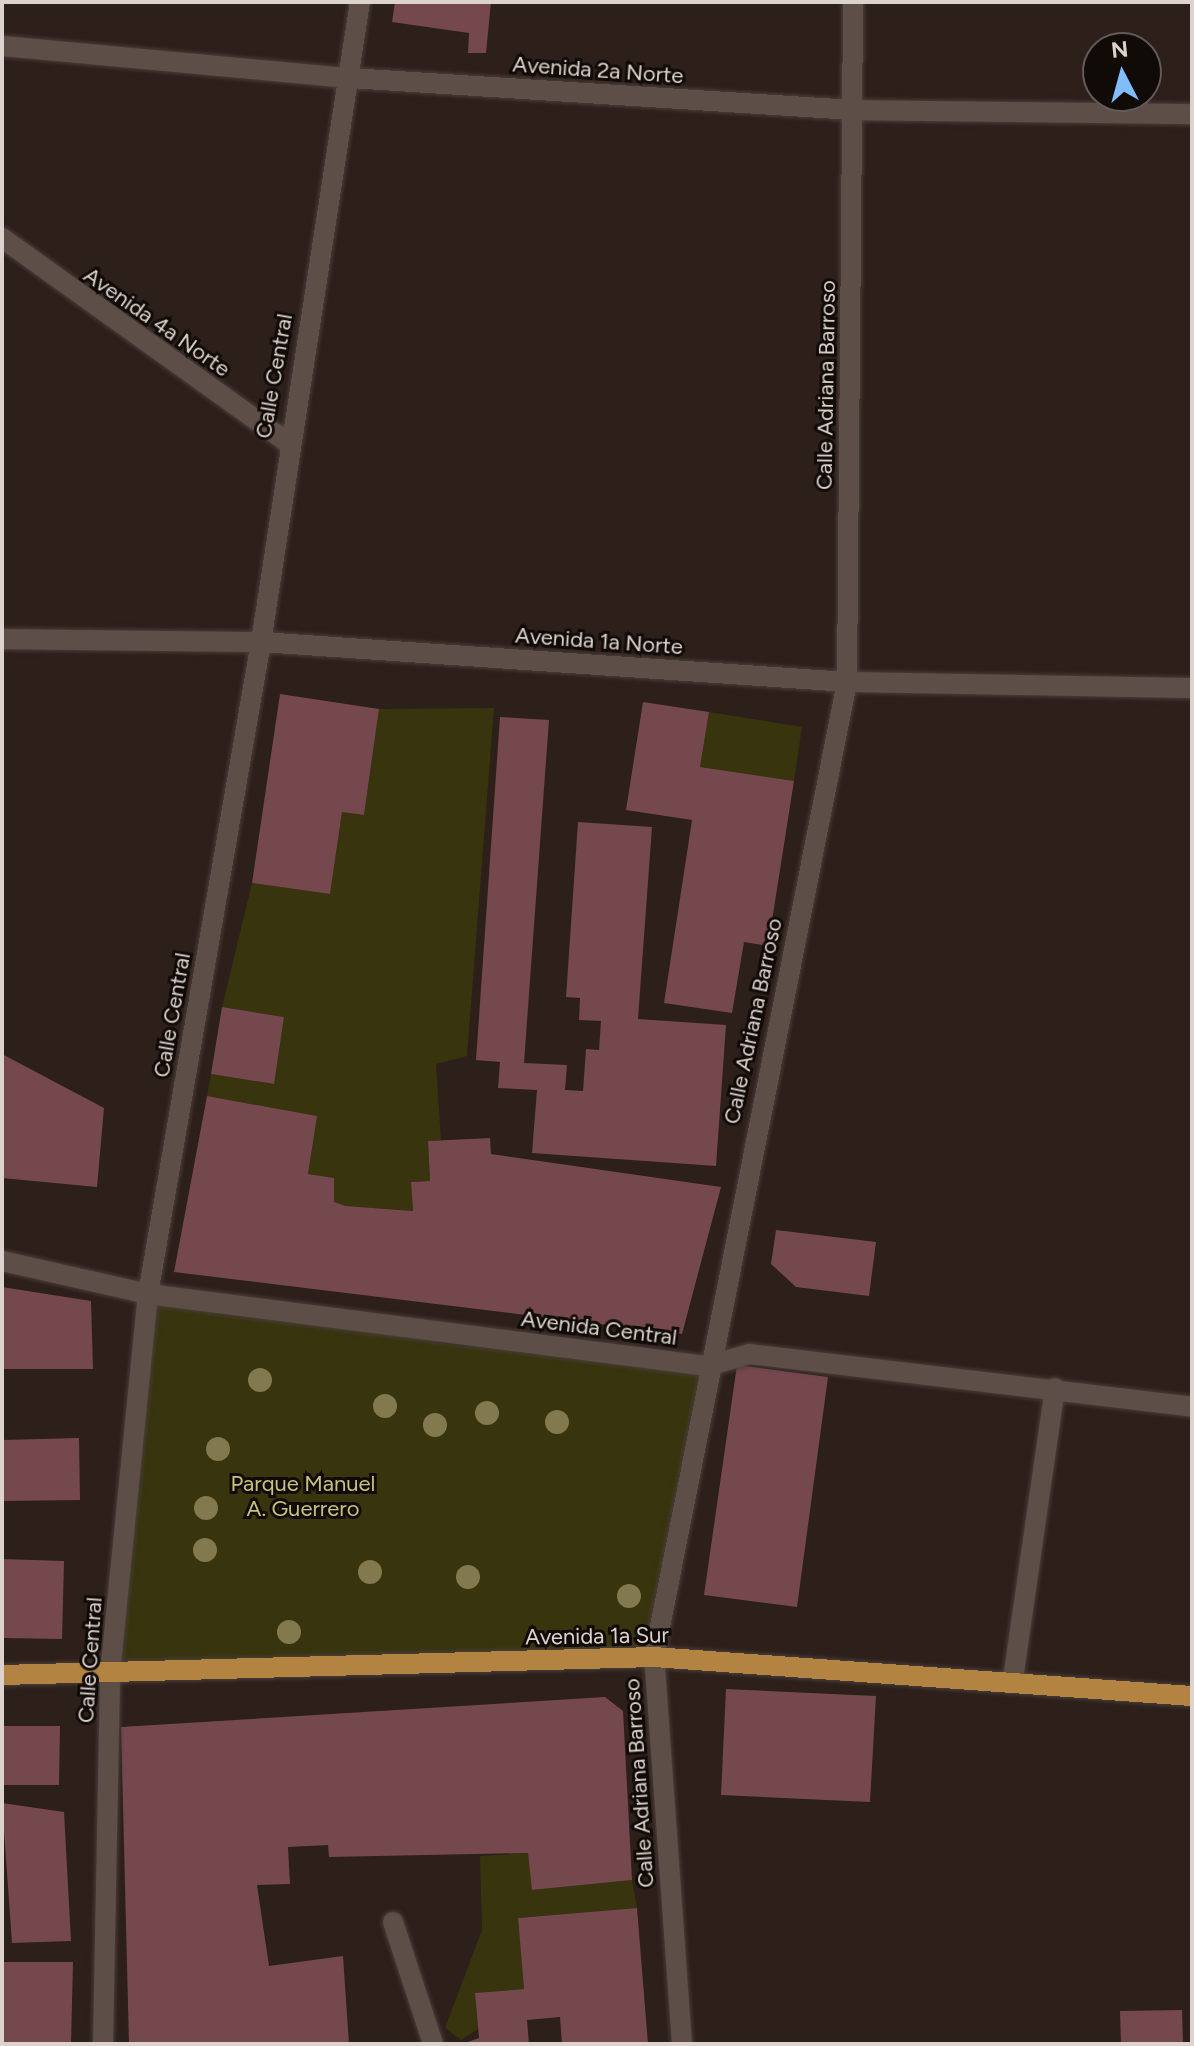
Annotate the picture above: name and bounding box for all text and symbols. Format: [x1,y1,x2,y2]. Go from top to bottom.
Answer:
north arrow [1082,32,1162,112]
text: N [1110,35,1130,64]
street label: Avenida 2a Norte [512,51,684,89]
street label: Avenida 4a Norte [79,262,235,382]
street label: Calle Adriana Barroso [811,280,841,490]
street label: Calle Central [250,312,298,440]
street label: Avenida 1a Norte [514,622,684,660]
street label: Calle Adriana Barroso [718,916,788,1126]
street label: Calle Central [148,951,196,1079]
street label: Avenida Central [520,1305,678,1351]
park label: Parque Manuel A. Guerrero [231,1470,375,1522]
street label: Calle Central [72,1596,108,1724]
street label: Avenida 1a Sur [525,1622,669,1650]
street label: Calle Adriana Barroso [619,1677,659,1889]

